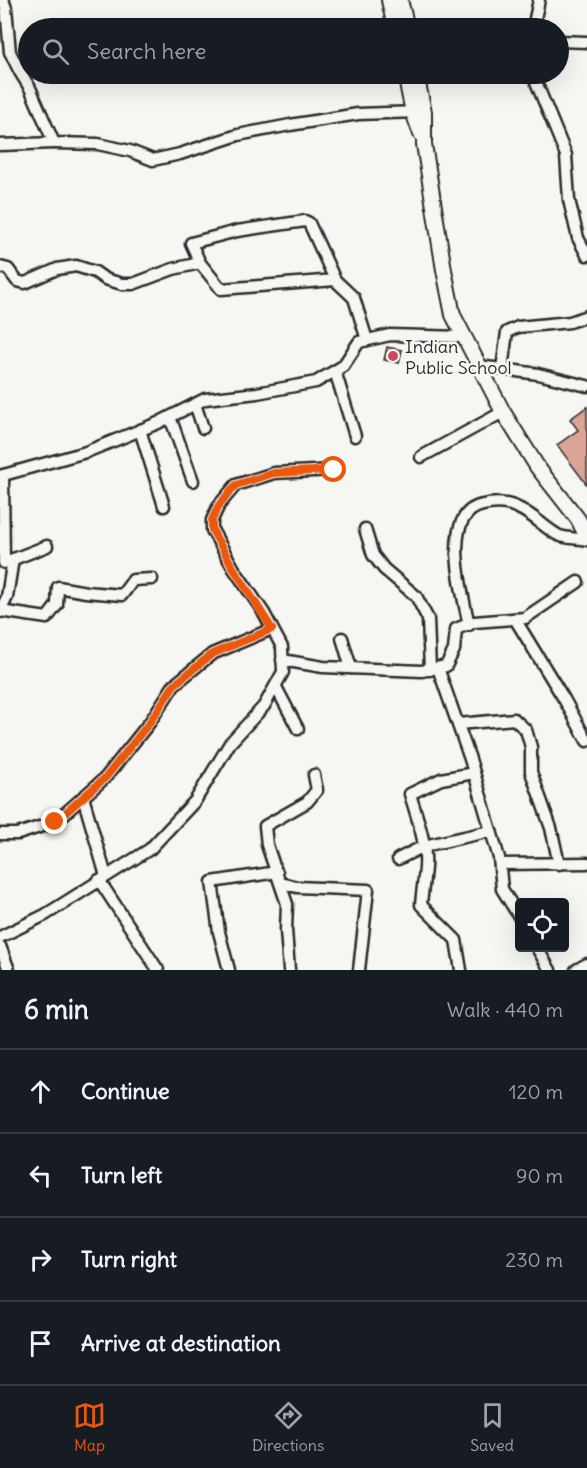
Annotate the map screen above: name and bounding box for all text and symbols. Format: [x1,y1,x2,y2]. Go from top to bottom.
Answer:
search box [18,18,569,84]
icon: search [39,35,72,68]
text: Search here [87,37,206,65]
place label: Indian Public School [405,335,512,379]
marker: Indian Public School [386,349,400,363]
route start [320,456,346,482]
route end [41,808,67,834]
map controls [515,898,569,952]
button: locate [515,898,569,952]
text: 6 min [24,993,89,1026]
text: Walk · 440 m [447,997,563,1022]
icon: ahead [24,1075,57,1108]
text: Continue [81,1077,170,1105]
text: 120 m [509,1079,563,1104]
icon: left [24,1159,57,1192]
text: Turn left [81,1161,162,1189]
text: 90 m [516,1163,563,1188]
icon: right [24,1243,57,1276]
text: Turn right [81,1245,177,1273]
text: 230 m [505,1247,563,1272]
icon: arrive [24,1327,57,1360]
text: Arrive at destination [81,1329,281,1357]
tab: Map [73,1399,106,1455]
tab: Directions [252,1399,324,1455]
tab: Saved [470,1399,514,1455]

